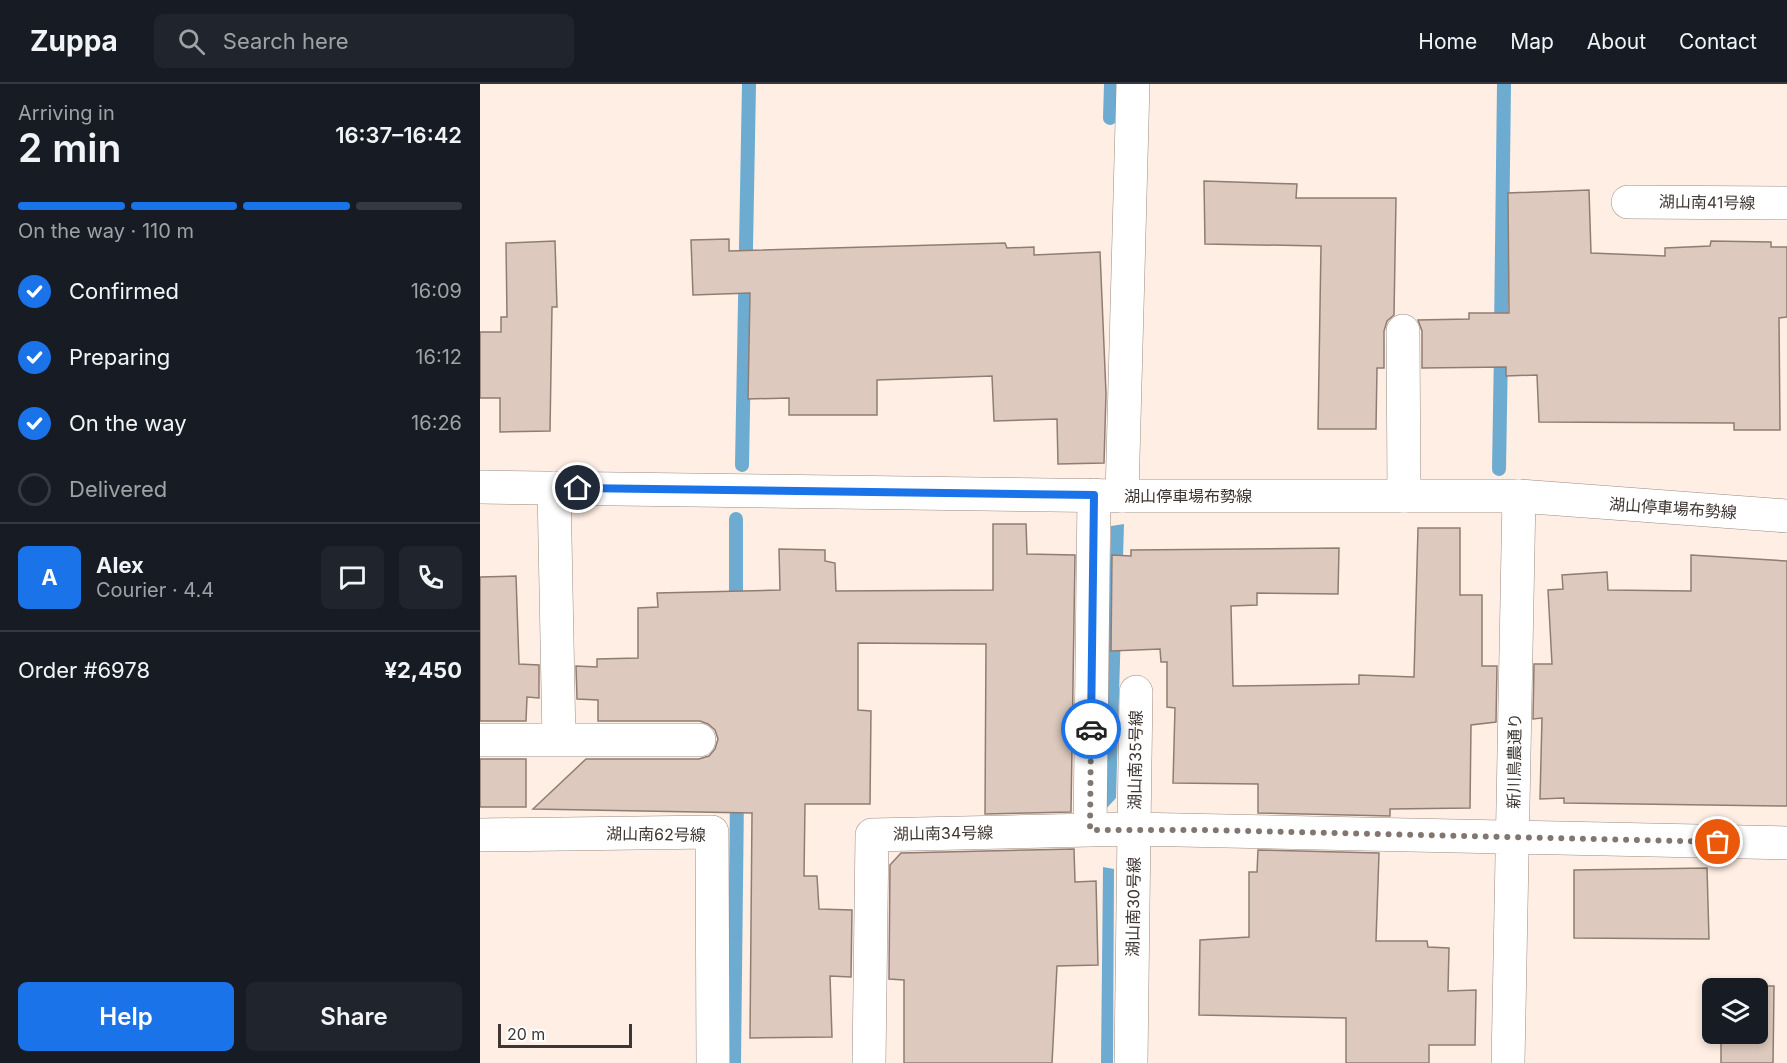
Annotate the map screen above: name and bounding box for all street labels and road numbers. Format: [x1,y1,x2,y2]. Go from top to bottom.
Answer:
street label: 湖山南41号線 [1659,191,1755,213]
street label: 湖山停車場布勢線 [1124,486,1252,506]
street label: 湖山停車場布勢線 [1608,494,1738,522]
street label: 湖山南35号線 [1124,710,1146,810]
street label: 新川鳥農通り [1503,713,1525,809]
street label: 湖山南34号線 [893,822,993,844]
street label: 湖山南62号線 [606,823,706,845]
street label: 湖山南30号線 [1122,857,1144,957]

